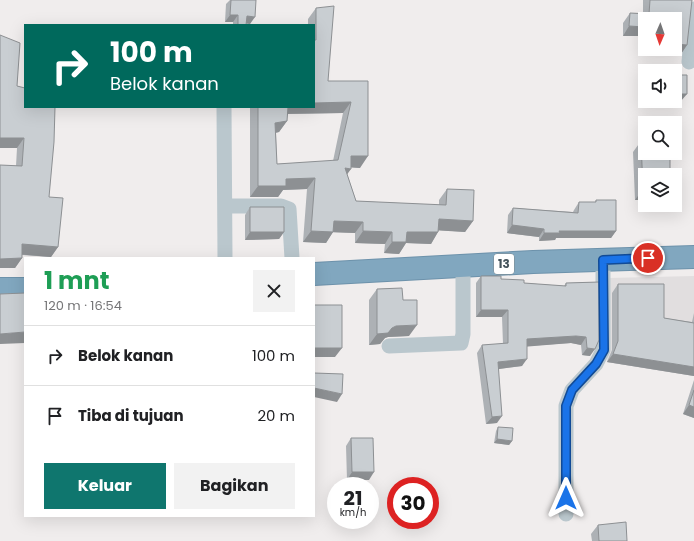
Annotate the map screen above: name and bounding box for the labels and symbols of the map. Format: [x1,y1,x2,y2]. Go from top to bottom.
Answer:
north arrow [638,12,682,56]
pin [631,241,665,275]
road number: 13 [494,254,514,274]
speed limit sign: 30 [387,477,439,529]
position arrow [545,477,587,519]

